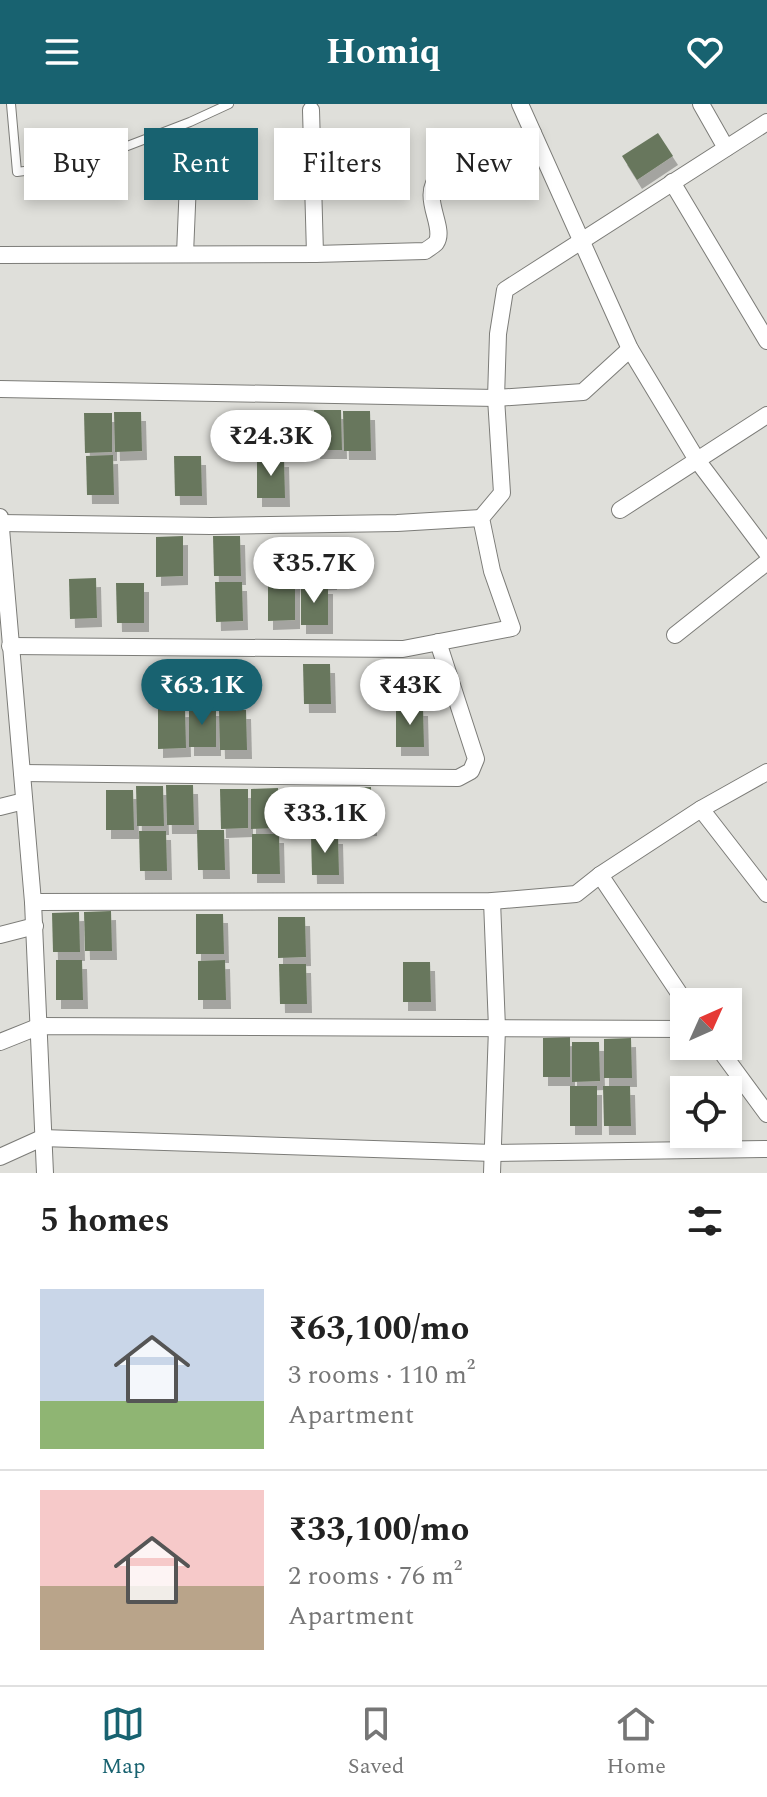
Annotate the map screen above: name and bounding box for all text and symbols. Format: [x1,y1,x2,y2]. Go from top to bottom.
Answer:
text: Homiq [326,25,441,80]
icon: menu [40,30,84,74]
icon: heart [683,30,727,74]
chip: Buy [24,128,128,200]
chip: Rent [144,128,258,200]
chip: Filters [274,128,410,200]
chip: New [426,128,539,200]
pin: ₹24.3K [206,410,336,478]
text: ₹24.3K [228,416,314,456]
pin: ₹35.7K [249,537,379,605]
text: ₹35.7K [271,543,357,583]
pin: ₹63.1K [137,659,267,727]
pin: ₹43K [363,659,457,727]
text: ₹63.1K [159,665,245,705]
text: ₹43K [378,665,442,705]
pin: ₹33.1K [260,787,390,855]
text: ₹33.1K [282,793,368,833]
north arrow [670,988,742,1060]
map controls [670,988,742,1148]
button: locate [670,1076,742,1148]
text: 5 homes [40,1195,170,1247]
icon: filters [683,1199,727,1243]
text: ₹63,100/mo [288,1303,469,1355]
icon: home [104,1321,200,1417]
text: 3 rooms · 110 m² [288,1355,475,1395]
text: Apartment [288,1395,414,1435]
text: ₹33,100/mo [288,1504,469,1556]
icon: home [104,1522,200,1618]
text: 2 rooms · 76 m² [288,1556,462,1596]
text: Apartment [288,1596,414,1636]
tab: Map [101,1702,146,1783]
tab: Saved [348,1702,404,1783]
tab: Home [607,1702,666,1783]

